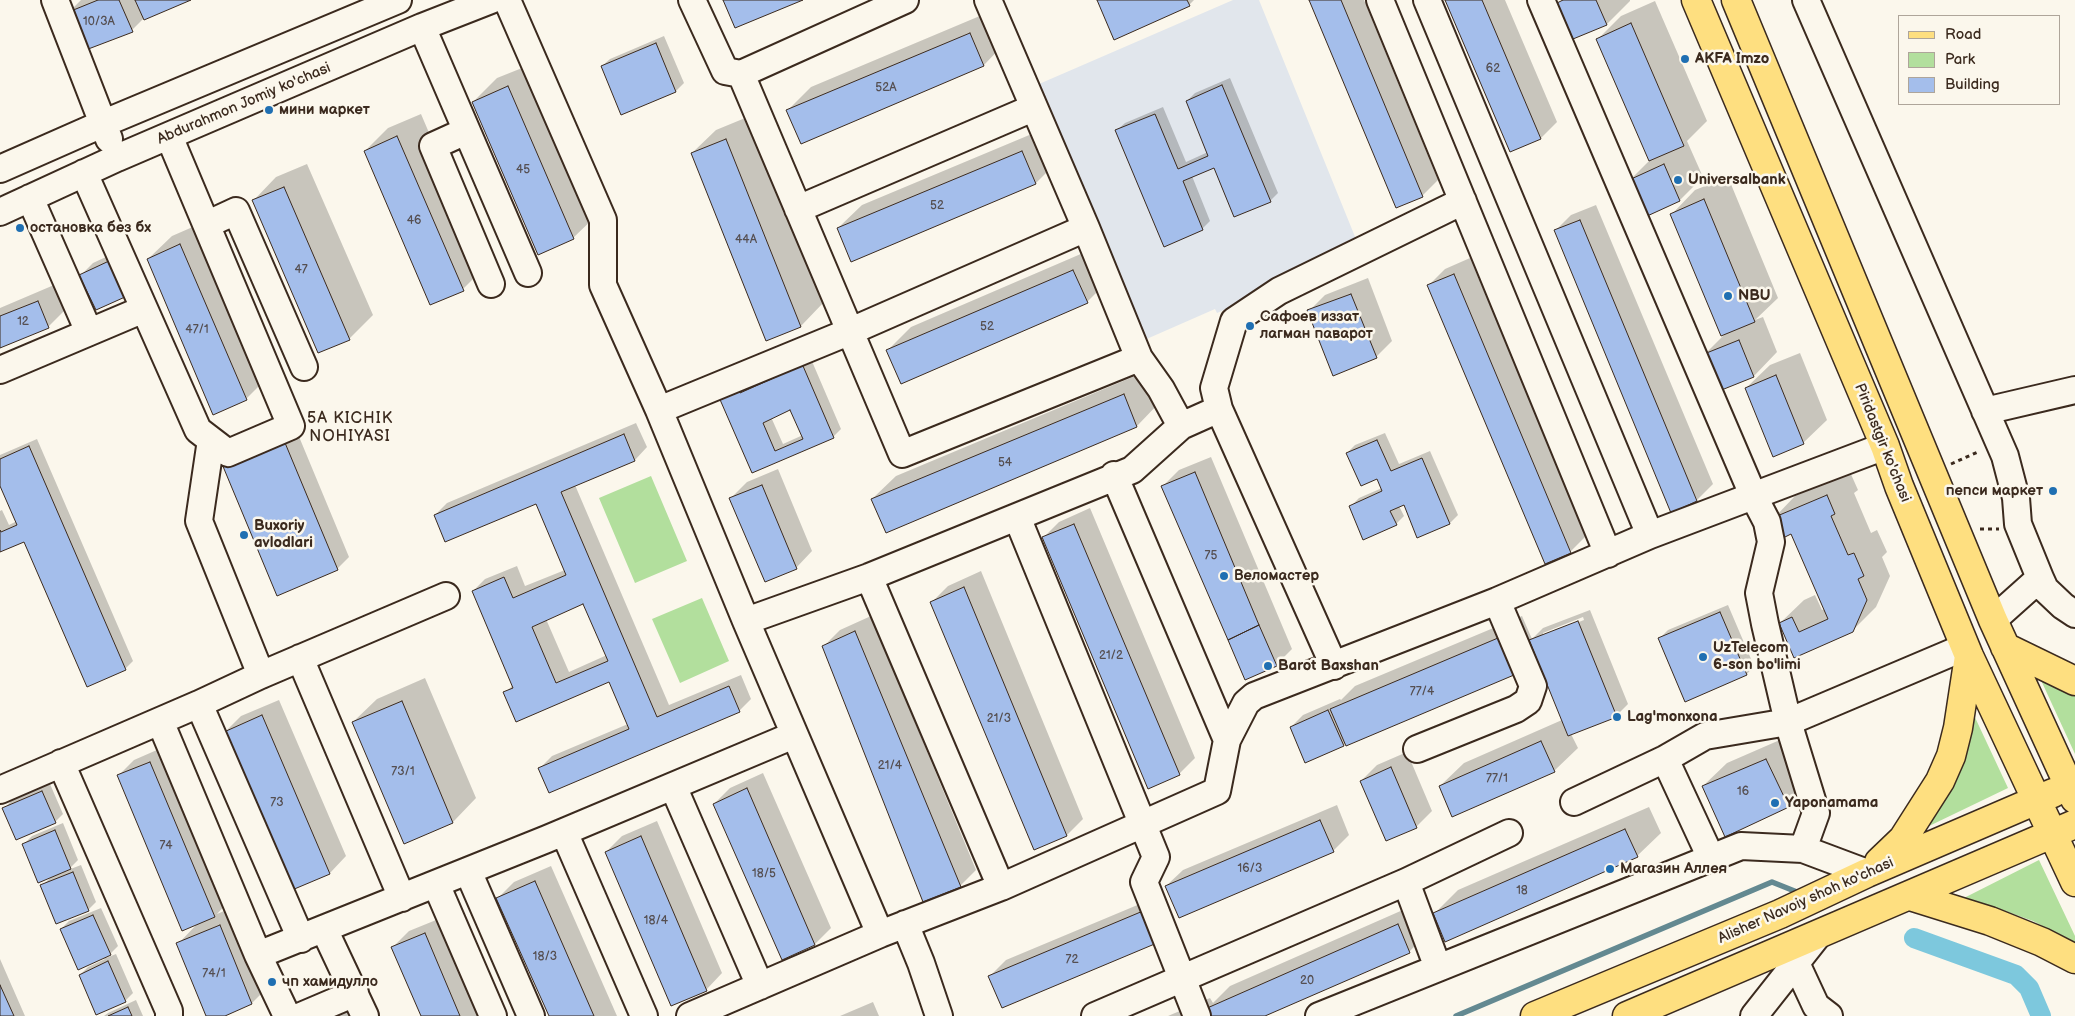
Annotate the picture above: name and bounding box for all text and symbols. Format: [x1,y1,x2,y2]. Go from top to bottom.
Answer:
house number: 10/3A [83,15,115,29]
legend [1898,15,2060,105]
text: Road [1945,25,1981,44]
place label: AKFA Imzo [1695,50,1769,68]
text: Park [1945,50,1975,69]
marker: AKFA Imzo [1679,53,1691,65]
street label: Abdurahmon Jomiy ko'chasi [154,59,334,149]
house number: 62 [1486,62,1500,76]
text: Building [1945,75,2000,94]
house number: 52A [875,81,897,95]
place label: мини маркет [279,101,370,119]
marker: мини маркет [263,104,275,116]
house number: 45 [516,163,530,177]
place label: Universalbank [1688,171,1786,189]
marker: Universalbank [1672,174,1684,186]
house number: 52 [930,199,944,213]
house number: 46 [407,214,421,228]
place label: остановка без бх [30,219,151,237]
marker: остановка без бх [14,222,26,234]
house number: 44A [735,233,757,247]
house number: 47 [294,263,308,277]
place label: NBU [1738,287,1771,305]
marker: NBU [1722,290,1734,302]
place label: Сафоев иззат лагман паварот [1260,308,1373,343]
house number: 12 [17,315,29,329]
house number: 52 [980,320,994,334]
marker: Сафоев иззат лагман паварот [1244,320,1256,332]
house number: 47/1 [185,323,209,337]
street label: Piridastgir ko'chasi [1850,381,1914,505]
district label: 5A KICHIK NOHIYASI [306,409,394,447]
house number: 54 [998,456,1012,470]
place label: пепси маркет [1946,482,2043,500]
marker: пепси маркет [2047,485,2059,497]
place label: Buxoriy avlodlari [254,517,313,552]
marker: Buxoriy avlodlari [238,529,250,541]
house number: 75 [1205,549,1217,563]
place label: Веломастер [1234,567,1319,585]
marker: Веломастер [1218,570,1230,582]
place label: UzTelecom 6-son bo'limi [1713,639,1801,674]
house number: 21/2 [1099,649,1123,663]
marker: UzTelecom 6-son bo'limi [1697,651,1709,663]
place label: Barot Baxshan [1278,657,1379,675]
marker: Barot Baxshan [1262,660,1274,672]
house number: 77/4 [1410,685,1434,699]
place label: Lag'monxona [1627,708,1718,726]
marker: Lag'monxona [1611,711,1623,723]
house number: 21/3 [987,712,1011,726]
house number: 21/4 [878,759,902,773]
house number: 73/1 [391,765,415,779]
house number: 77/1 [1486,772,1508,786]
house number: 16 [1737,785,1749,799]
place label: Yaponamama [1785,794,1878,812]
house number: 73 [270,796,284,810]
marker: Yaponamama [1769,797,1781,809]
house number: 74 [159,839,173,853]
street label: Alisher Navoiy shoh ko'chasi [1715,854,1897,948]
place label: Магазин Аллея [1620,860,1727,878]
house number: 16/3 [1238,862,1262,876]
marker: Магазин Аллея [1604,863,1616,875]
house number: 18/5 [752,867,776,881]
house number: 18 [1516,884,1528,898]
house number: 18/4 [644,914,668,928]
house number: 18/3 [533,950,557,964]
house number: 72 [1066,953,1078,967]
house number: 74/1 [202,967,226,981]
place label: чп хамидулло [282,973,378,991]
house number: 20 [1300,974,1314,988]
marker: чп хамидулло [266,976,278,988]

